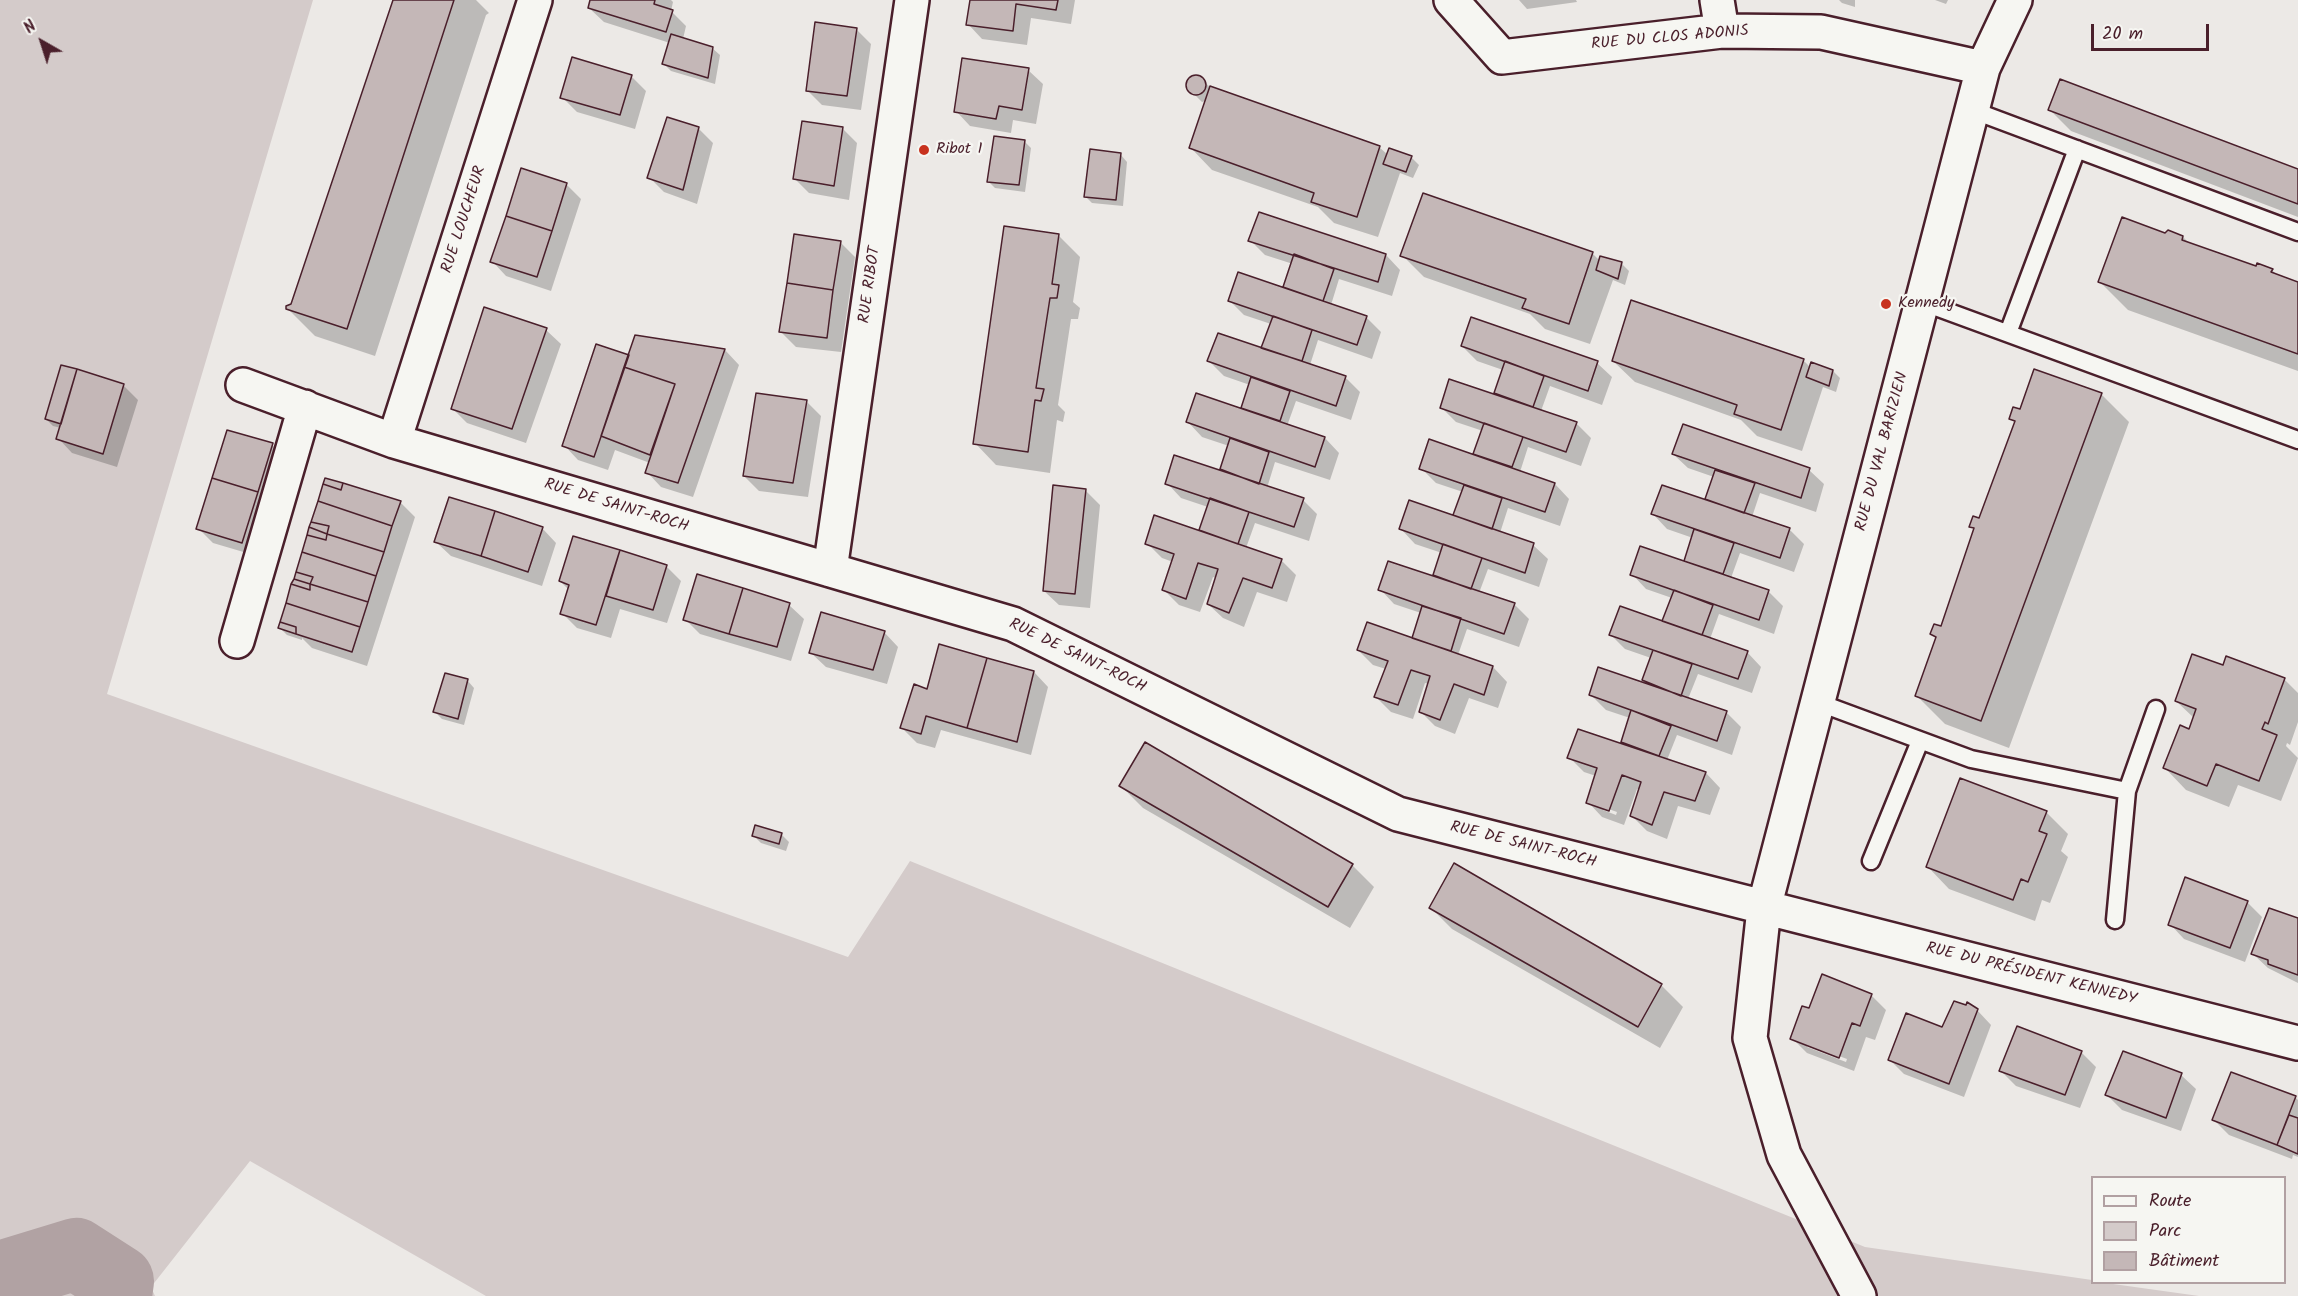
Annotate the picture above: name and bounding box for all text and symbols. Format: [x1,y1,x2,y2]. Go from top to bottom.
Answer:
north arrow [12,12,72,72]
scale bar [2094,12,2212,50]
text: N [19,15,42,41]
text: 20 m [2102,20,2143,49]
street label: RUE DU CLOS ADONIS [1590,23,1750,55]
place label: Ribot 1 [936,140,982,160]
marker: Ribot 1 [917,143,931,157]
street label: RUE LOUCHEUR [439,164,491,276]
street label: RUE RIBOT [856,245,886,325]
place label: Kennedy [1898,294,1954,314]
marker: Kennedy [1879,297,1893,311]
street label: RUE DU VAL BARIZIEN [1853,370,1913,534]
street label: RUE DE SAINT-ROCH [541,476,691,538]
street label: RUE DE SAINT-ROCH [1005,615,1149,699]
street label: RUE DE SAINT-ROCH [1448,819,1598,873]
street label: RUE DU PRÉSIDENT KENNEDY [1924,939,2138,1011]
legend [2091,1176,2286,1284]
text: Route [2149,1187,2191,1216]
text: Parc [2149,1217,2181,1246]
text: Bâtiment [2149,1247,2219,1276]

